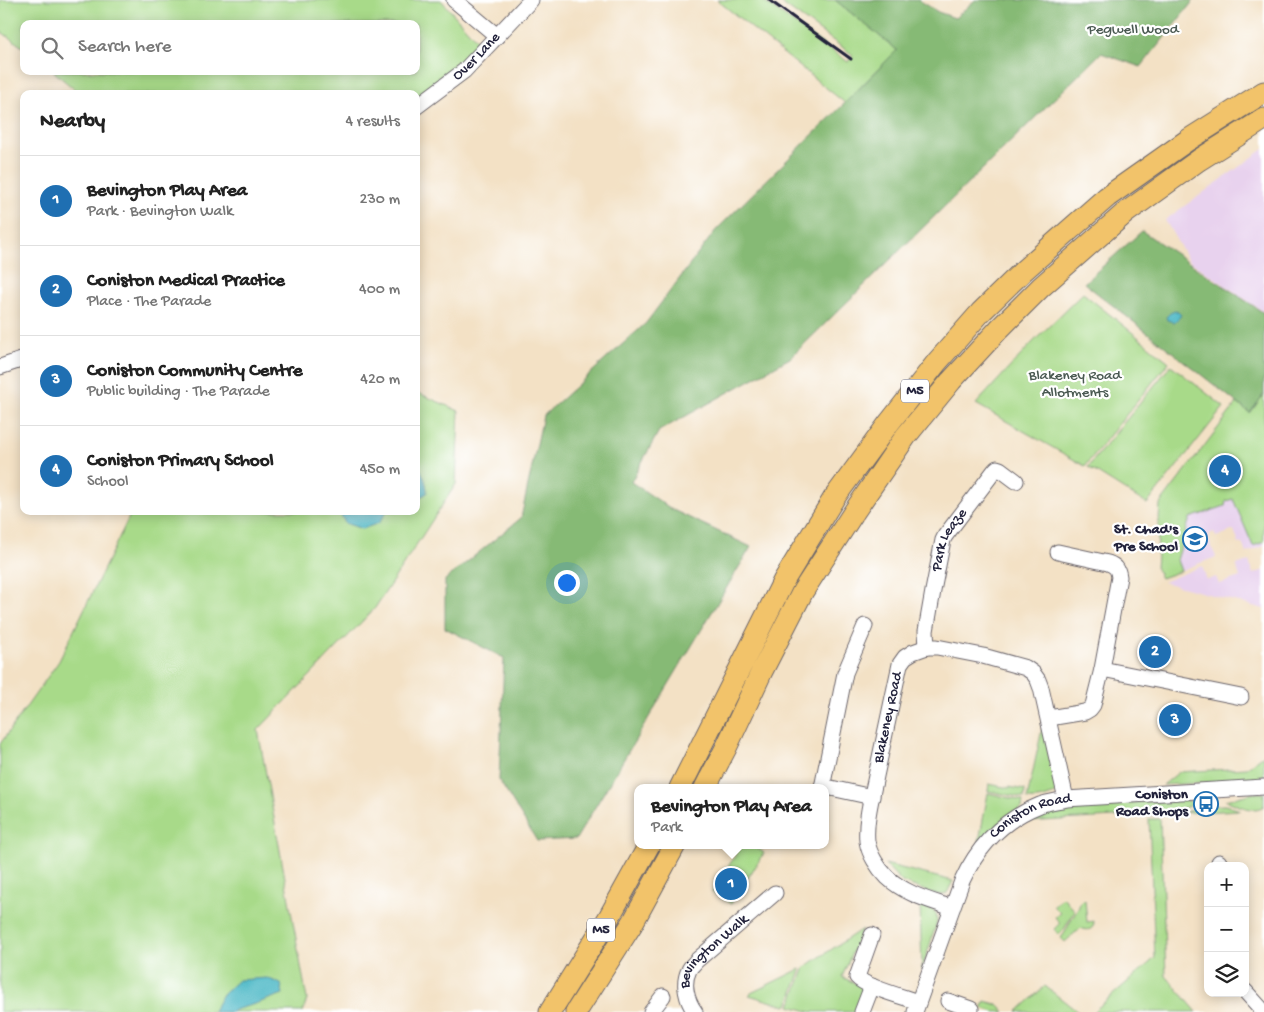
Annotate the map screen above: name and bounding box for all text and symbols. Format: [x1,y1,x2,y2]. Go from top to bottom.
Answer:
search box [20,20,420,75]
park label: Pegwell Wood [1086,21,1180,39]
street label: Over Lane [449,29,505,85]
icon: search [38,34,66,62]
text: Search here [78,36,172,59]
text: Nearby [40,110,105,135]
text: 4 results [345,113,400,132]
text: Bevington Play Area [87,180,247,203]
text: 1 [53,191,59,210]
text: 230 m [360,191,400,210]
text: Park · Bevington Walk [87,203,233,222]
text: Coniston Medical Practice [87,270,285,293]
text: 2 [52,281,60,300]
text: 400 m [359,281,400,300]
text: Place · The Parade [87,293,211,312]
text: Coniston Community Centre [87,360,303,383]
park label: Blakeney Road Allotments [1028,367,1122,402]
text: 3 [52,371,60,390]
text: 420 m [360,371,400,390]
road number: M5 [901,380,929,402]
text: Public building · The Parade [87,383,270,402]
text: Coniston Primary School [87,450,274,473]
pin: 4 [1209,452,1241,490]
text: 4 [52,461,60,480]
text: 450 m [360,461,400,480]
text: School [87,473,129,492]
street label: Park Leaze [928,505,972,574]
place label: St. Chad's Pre School [1113,521,1179,556]
school or university icon: St. Chad's Pre School [1182,526,1208,552]
your location [554,570,580,596]
pin: 2 [1139,633,1171,671]
street label: Blakeney Road [870,669,907,766]
pin: 3 [1159,701,1191,739]
popup [634,784,829,849]
place label: Coniston Road Shops [1115,786,1189,821]
street label: Coniston Road [986,790,1073,843]
bus stop icon: Coniston Road Shops [1193,791,1219,817]
text: Bevington Play Area [651,796,812,819]
text: Park [651,819,682,838]
map controls [1204,862,1249,997]
button: + [1204,862,1249,907]
pin: 1 [715,865,747,903]
button: − [1204,907,1249,952]
street label: Bevington Walk [677,910,753,989]
road number: M5 [587,918,615,942]
button: layers [1204,952,1249,997]

